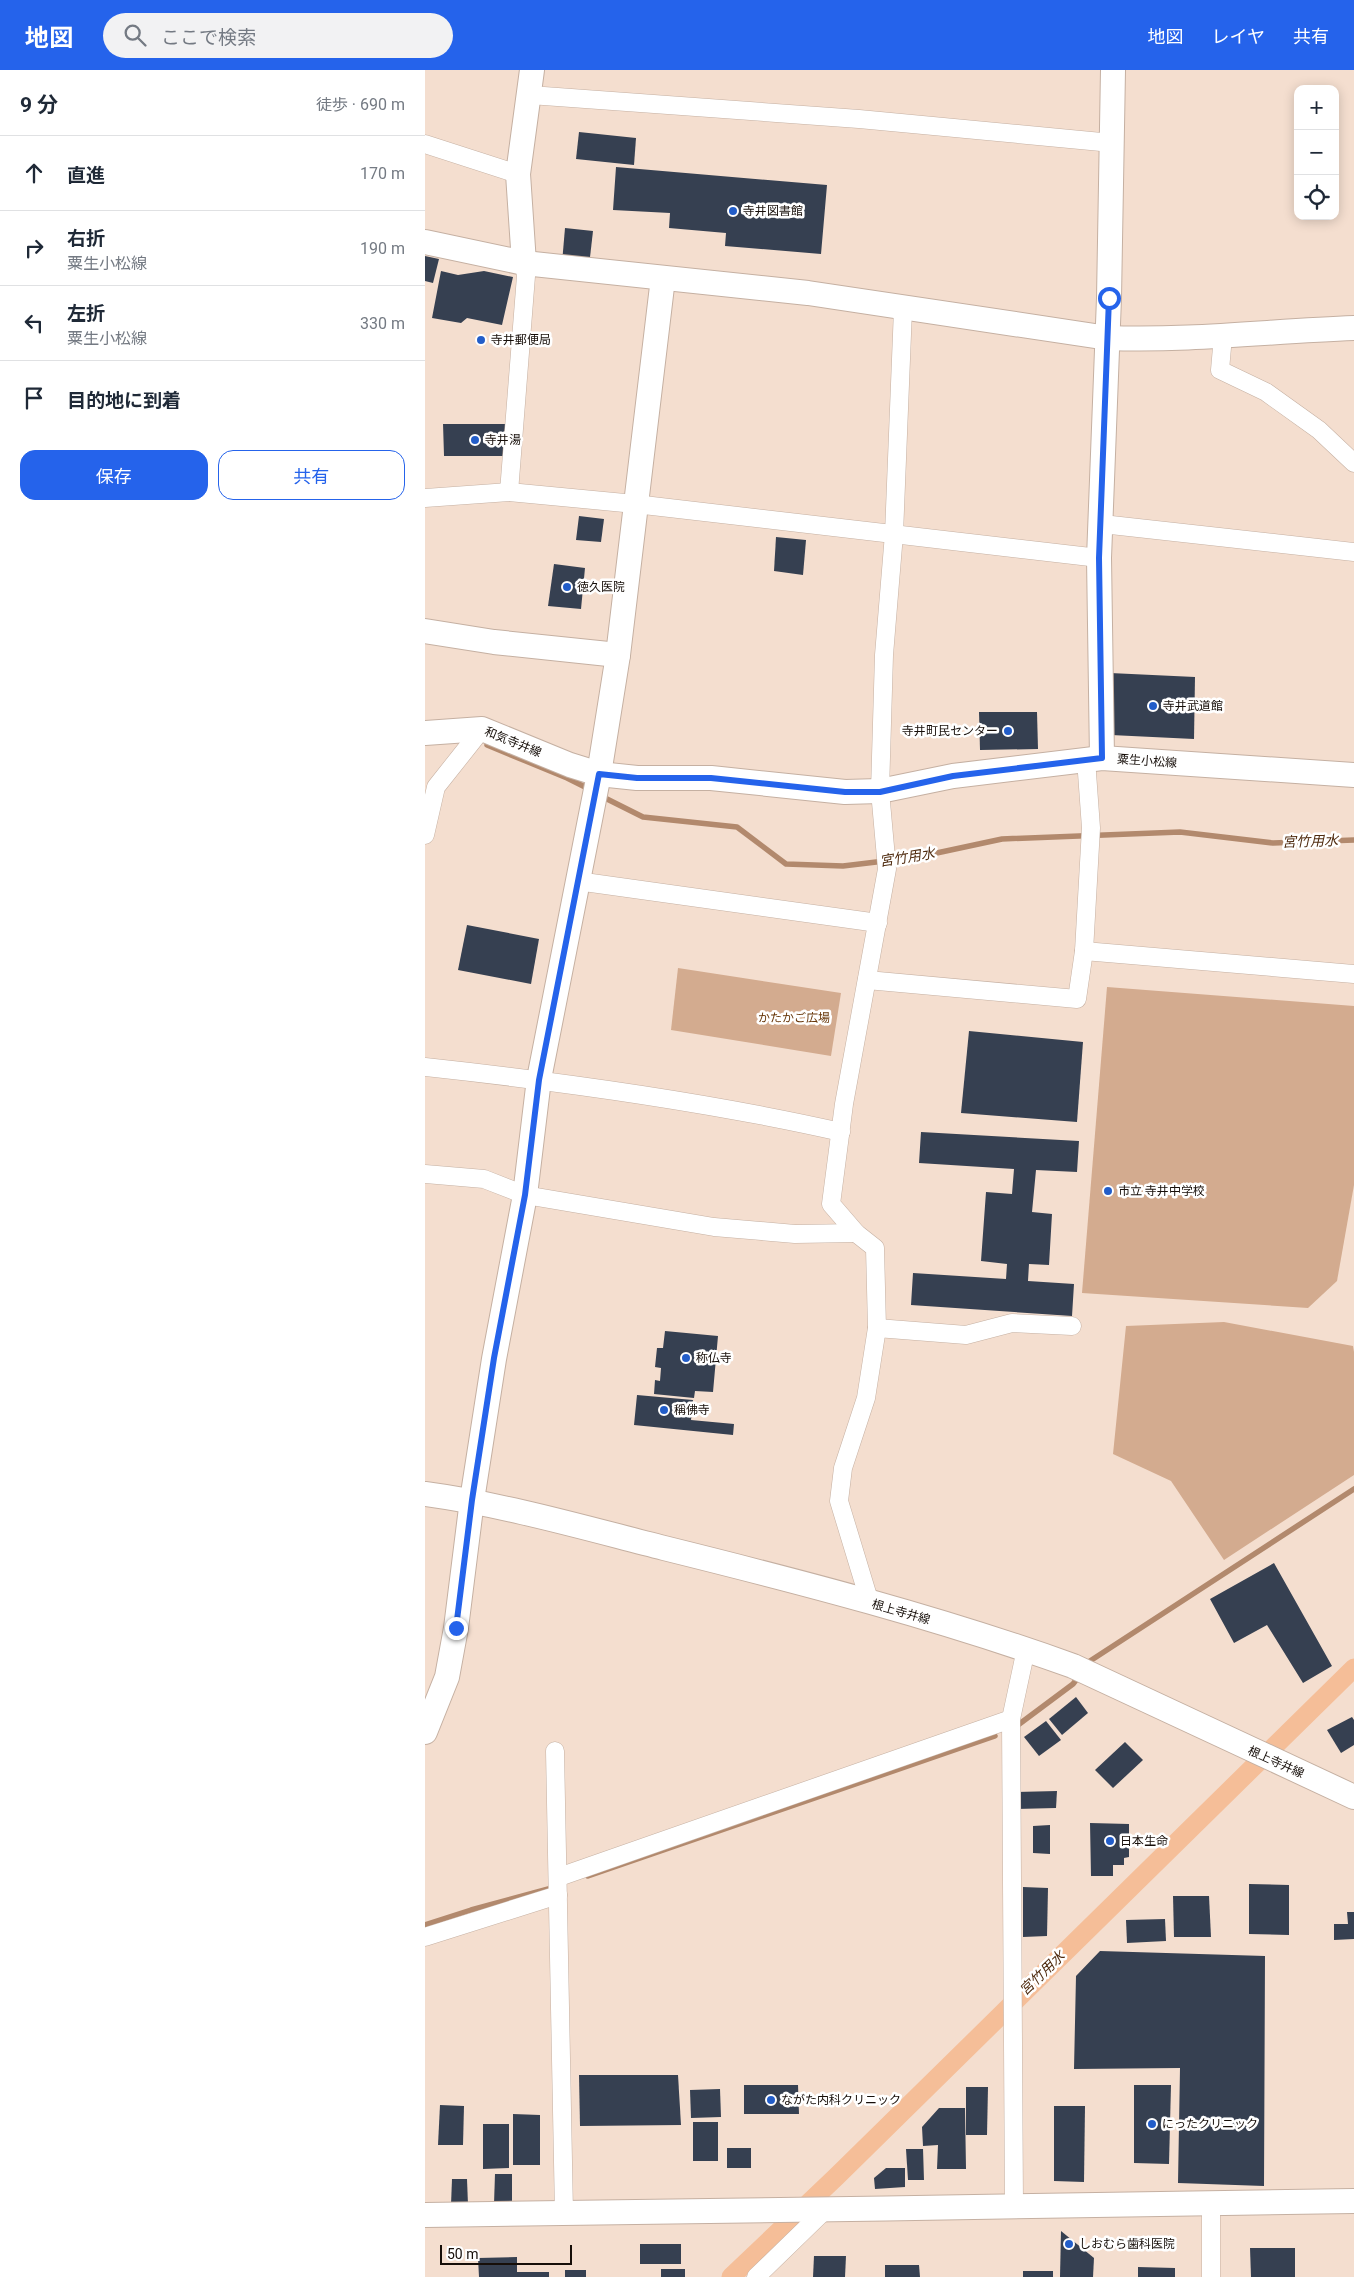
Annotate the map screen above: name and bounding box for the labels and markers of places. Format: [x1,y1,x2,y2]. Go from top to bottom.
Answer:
place label: 寺井図書館 [743,204,803,218]
marker: 寺井図書館 [727,205,739,217]
place label: 寺井郵便局 [491,333,551,347]
marker: 寺井郵便局 [475,334,487,346]
place label: 寺井湯 [485,433,521,447]
marker: 寺井湯 [469,434,481,446]
place label: 徳久医院 [577,580,625,594]
marker: 徳久医院 [561,581,573,593]
place label: 寺井武道館 [1163,699,1223,713]
marker: 寺井武道館 [1147,700,1159,712]
place label: 寺井町民センター [902,724,998,738]
marker: 寺井町民センター [1002,725,1014,737]
place label: 市立 寺井中学校 [1118,1184,1205,1198]
marker: 市立 寺井中学校 [1102,1185,1114,1197]
place label: 称仏寺 [696,1351,732,1365]
marker: 称仏寺 [680,1352,692,1364]
place label: 稱佛寺 [674,1403,710,1417]
marker: 稱佛寺 [658,1404,670,1416]
place label: 日本生命 [1120,1834,1168,1848]
marker: 日本生命 [1104,1835,1116,1847]
place label: ながた内科クリニック [781,2093,901,2107]
marker: ながた内科クリニック [765,2094,777,2106]
place label: にったクリニック [1162,2117,1258,2131]
marker: にったクリニック [1146,2118,1158,2130]
place label: しおむら歯科医院 [1079,2237,1175,2251]
marker: しおむら歯科医院 [1063,2238,1075,2250]

